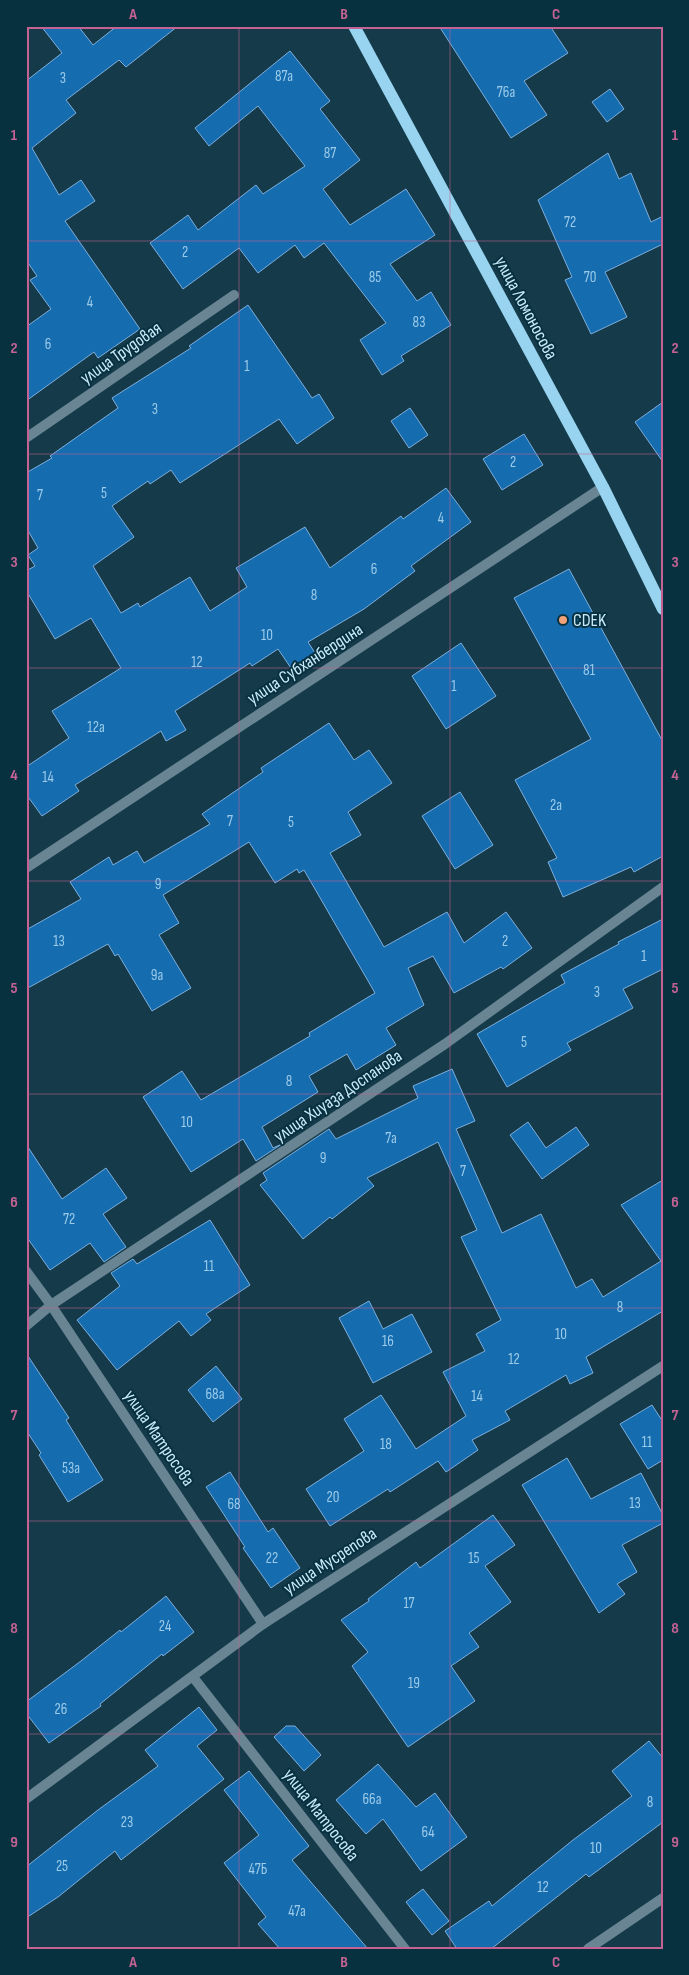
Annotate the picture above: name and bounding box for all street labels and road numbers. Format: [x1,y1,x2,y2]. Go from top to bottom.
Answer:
street label: улица Ломоносова [490,253,562,363]
street label: улица Трудовая [76,317,166,389]
street label: улица Субханбердина [243,619,367,709]
street label: улица Хиуаза Доспанова [270,1045,406,1147]
street label: улица Матросова [119,1386,199,1490]
street label: улица Мусрепова [279,1523,381,1599]
street label: улица Матросова [279,1765,364,1865]

